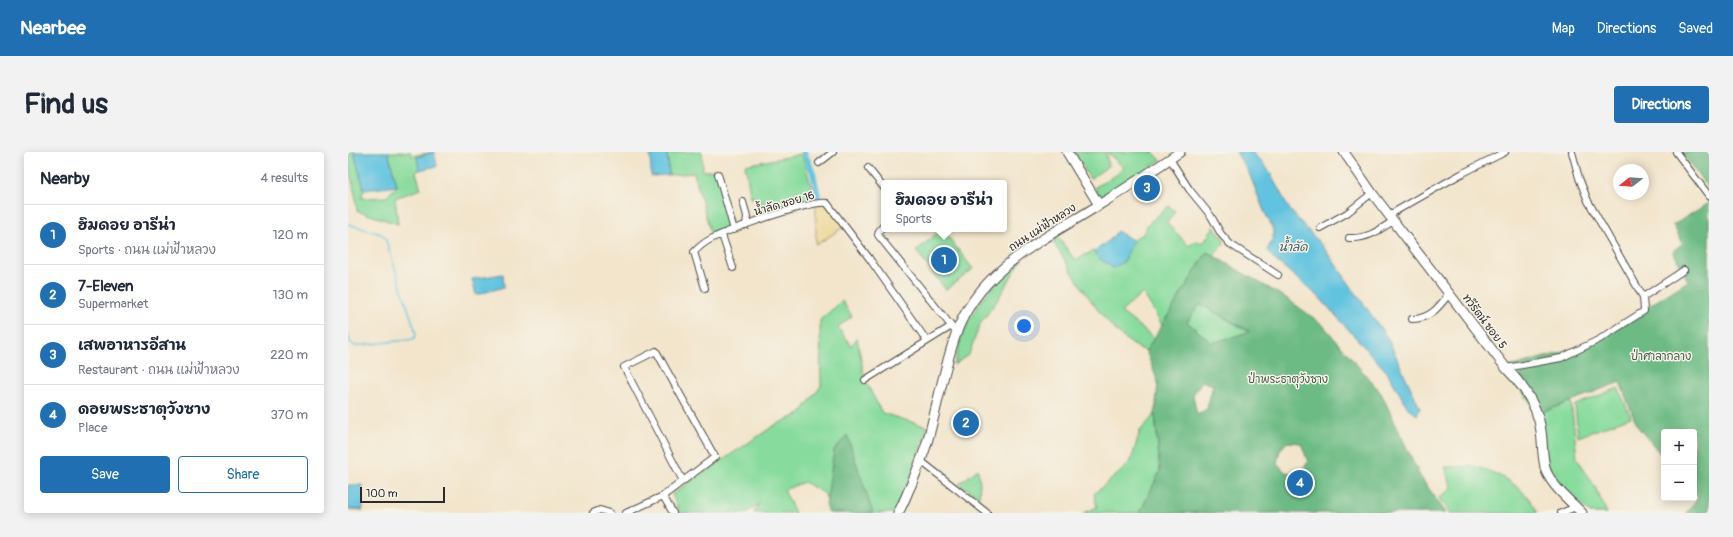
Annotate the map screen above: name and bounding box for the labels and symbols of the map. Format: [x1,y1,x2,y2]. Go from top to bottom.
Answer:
north arrow [1613,164,1649,200]
pin: 3 [1134,173,1160,203]
street label: น้ำลัด ซอย 16 [751,184,816,218]
street label: ถนน แม่ฟ้าหลวง [1005,199,1078,254]
water label: น้ำลัด [1278,236,1308,255]
pin: 1 [931,245,957,275]
street label: ทวีรัตน์ ซอย 5 [1460,290,1511,351]
your location [1014,316,1034,336]
park label: ป่าศาลากลาง [1631,348,1691,363]
park label: ป่าพระธาตุวังซาง [1248,371,1328,388]
pin: 2 [953,408,979,438]
pin: 4 [1287,468,1313,498]
scale bar [360,485,445,504]

